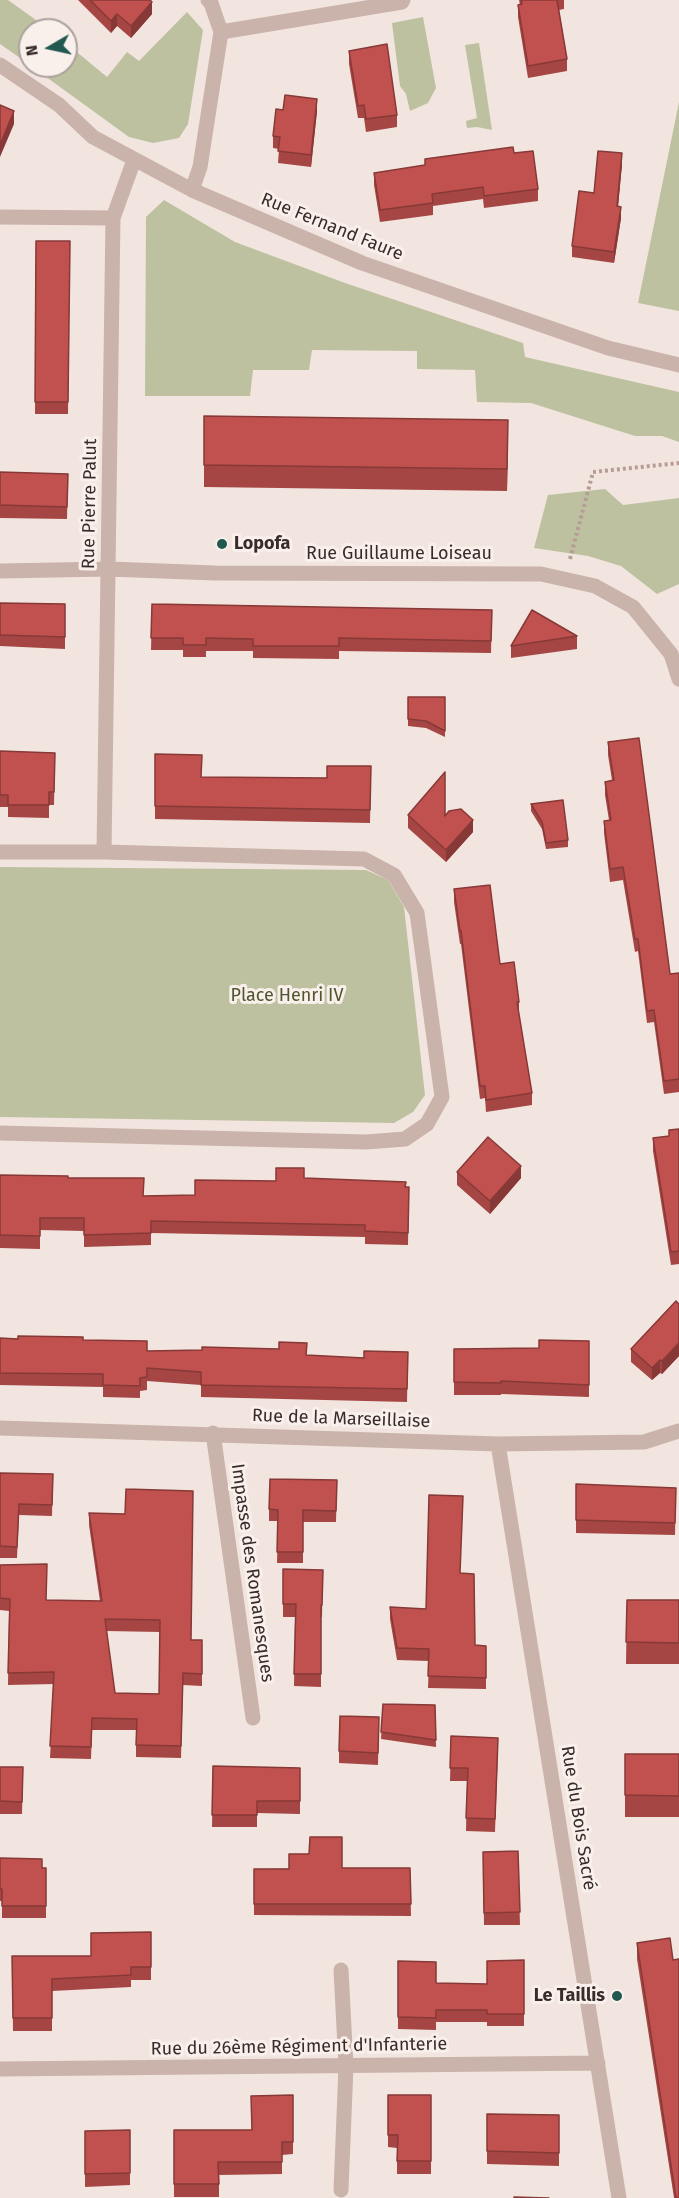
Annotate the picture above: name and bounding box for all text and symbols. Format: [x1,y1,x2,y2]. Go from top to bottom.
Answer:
north arrow [18,18,78,78]
text: N [21,44,42,57]
street label: Rue Fernand Faure [258,189,406,265]
street label: Rue Pierre Palut [78,439,102,569]
place label: Lopofa [234,533,290,555]
marker: Lopofa [215,537,229,551]
street label: Rue Guillaume Loiseau [306,543,492,565]
park label: Place Henri IV [231,985,343,1007]
street label: Rue de la Marseillaise [252,1405,430,1433]
street label: Impasse des Romanesques [226,1462,278,1684]
street label: Rue du Bois Sacré [556,1744,600,1892]
place label: Le Taillis [534,1985,605,2007]
marker: Le Taillis [610,1989,624,2003]
street label: Rue du 26ème Régiment d'Infanterie [151,2034,447,2060]

